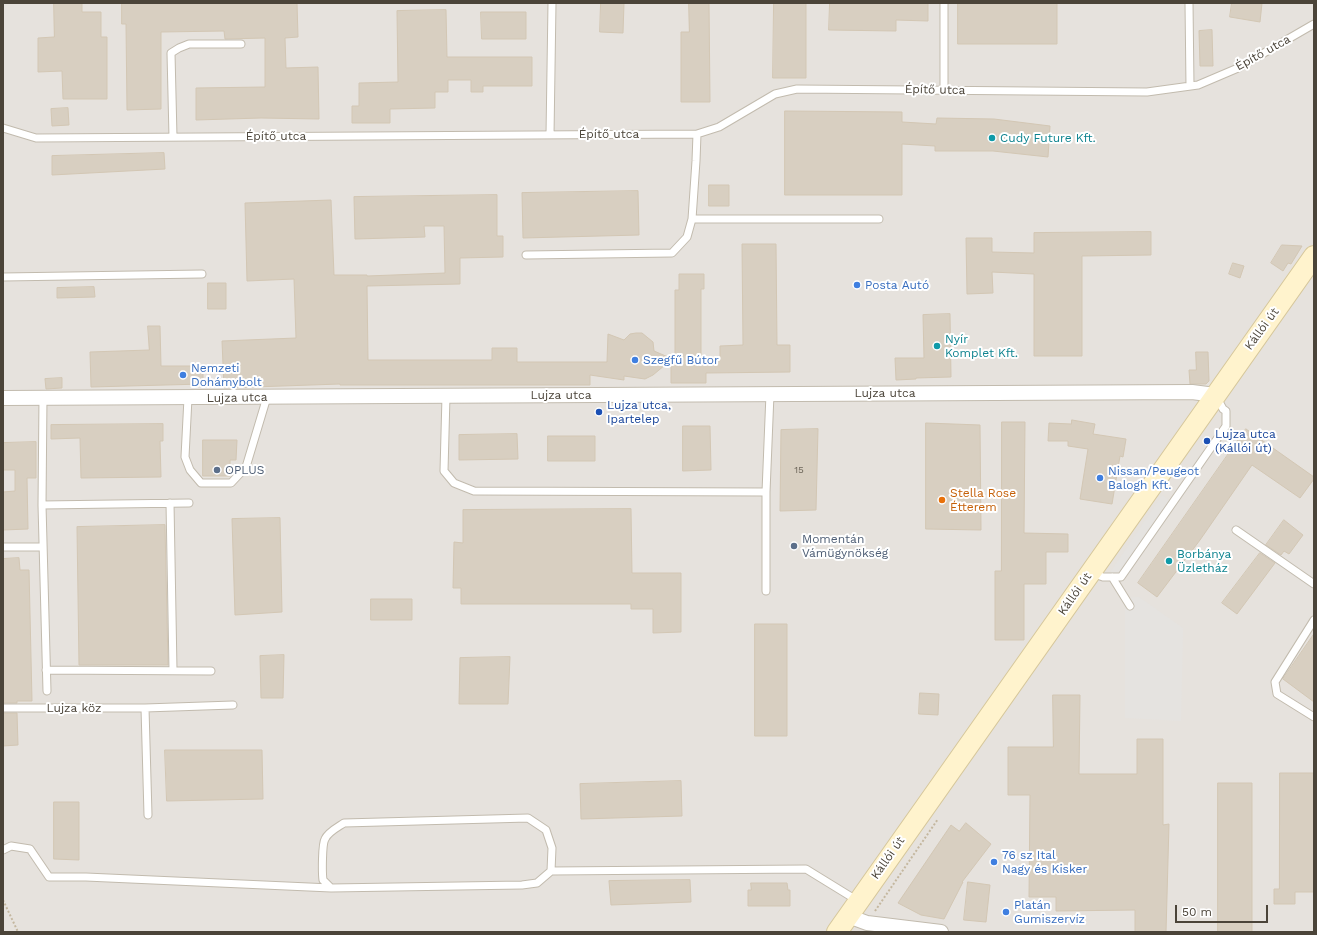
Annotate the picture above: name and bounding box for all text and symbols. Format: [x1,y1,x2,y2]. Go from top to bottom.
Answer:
street label: Építő utca [1233,32,1293,74]
street label: Építő utca [905,82,965,98]
street label: Építő utca [579,127,639,141]
street label: Építő utca [246,129,306,143]
place label: Cudy Future Kft. [1000,131,1096,145]
marker: Cudy Future Kft. [987,133,997,143]
place label: Posta Autó [865,278,929,292]
marker: Posta Autó [852,280,862,290]
street label: Kállói út [1242,305,1282,353]
place label: Nyír Komplet Kft. [945,332,1018,360]
marker: Nyír Komplet Kft. [932,341,942,351]
place label: Szegfű Bútor [643,353,719,367]
marker: Szegfű Bútor [630,355,640,365]
place label: Nemzeti Dohámybolt [191,361,262,389]
marker: Nemzeti Dohámybolt [178,370,188,380]
street label: Lujza utca [855,386,915,400]
street label: Lujza utca [531,388,591,402]
street label: Lujza utca [206,390,268,406]
place label: Lujza utca, Ipartelep [607,398,671,426]
marker: Lujza utca, Ipartelep [594,407,604,417]
place label: Lujza utca (Kállói út) [1215,427,1276,455]
marker: Lujza utca (Kállói út) [1202,436,1212,446]
place label: OPLUS [225,463,264,477]
house number: 15 [794,464,804,476]
place label: Nissan/Peugeot Balogh Kft. [1108,464,1199,492]
marker: OPLUS [212,465,222,475]
marker: Nissan/Peugeot Balogh Kft. [1095,473,1105,483]
place label: Stella Rose Étterem [950,486,1016,514]
marker: Stella Rose Étterem [937,495,947,505]
place label: Momentán Vámügynökség [802,532,888,560]
marker: Momentán Vámügynökség [789,541,799,551]
place label: Borbánya Üzletház [1177,547,1231,575]
marker: Borbánya Üzletház [1164,556,1174,566]
street label: Kállói út [1055,570,1095,618]
street label: Lujza köz [46,701,102,715]
street label: Kállói út [868,834,908,882]
place label: 76 sz Ital Nagy és Kisker [1002,848,1087,876]
marker: 76 sz Ital Nagy és Kisker [989,857,999,867]
scale bar [1177,897,1270,923]
place label: Platán Gumiszervíz [1014,898,1085,926]
text: 50 m [1182,905,1212,919]
marker: Platán Gumiszervíz [1001,907,1011,917]

